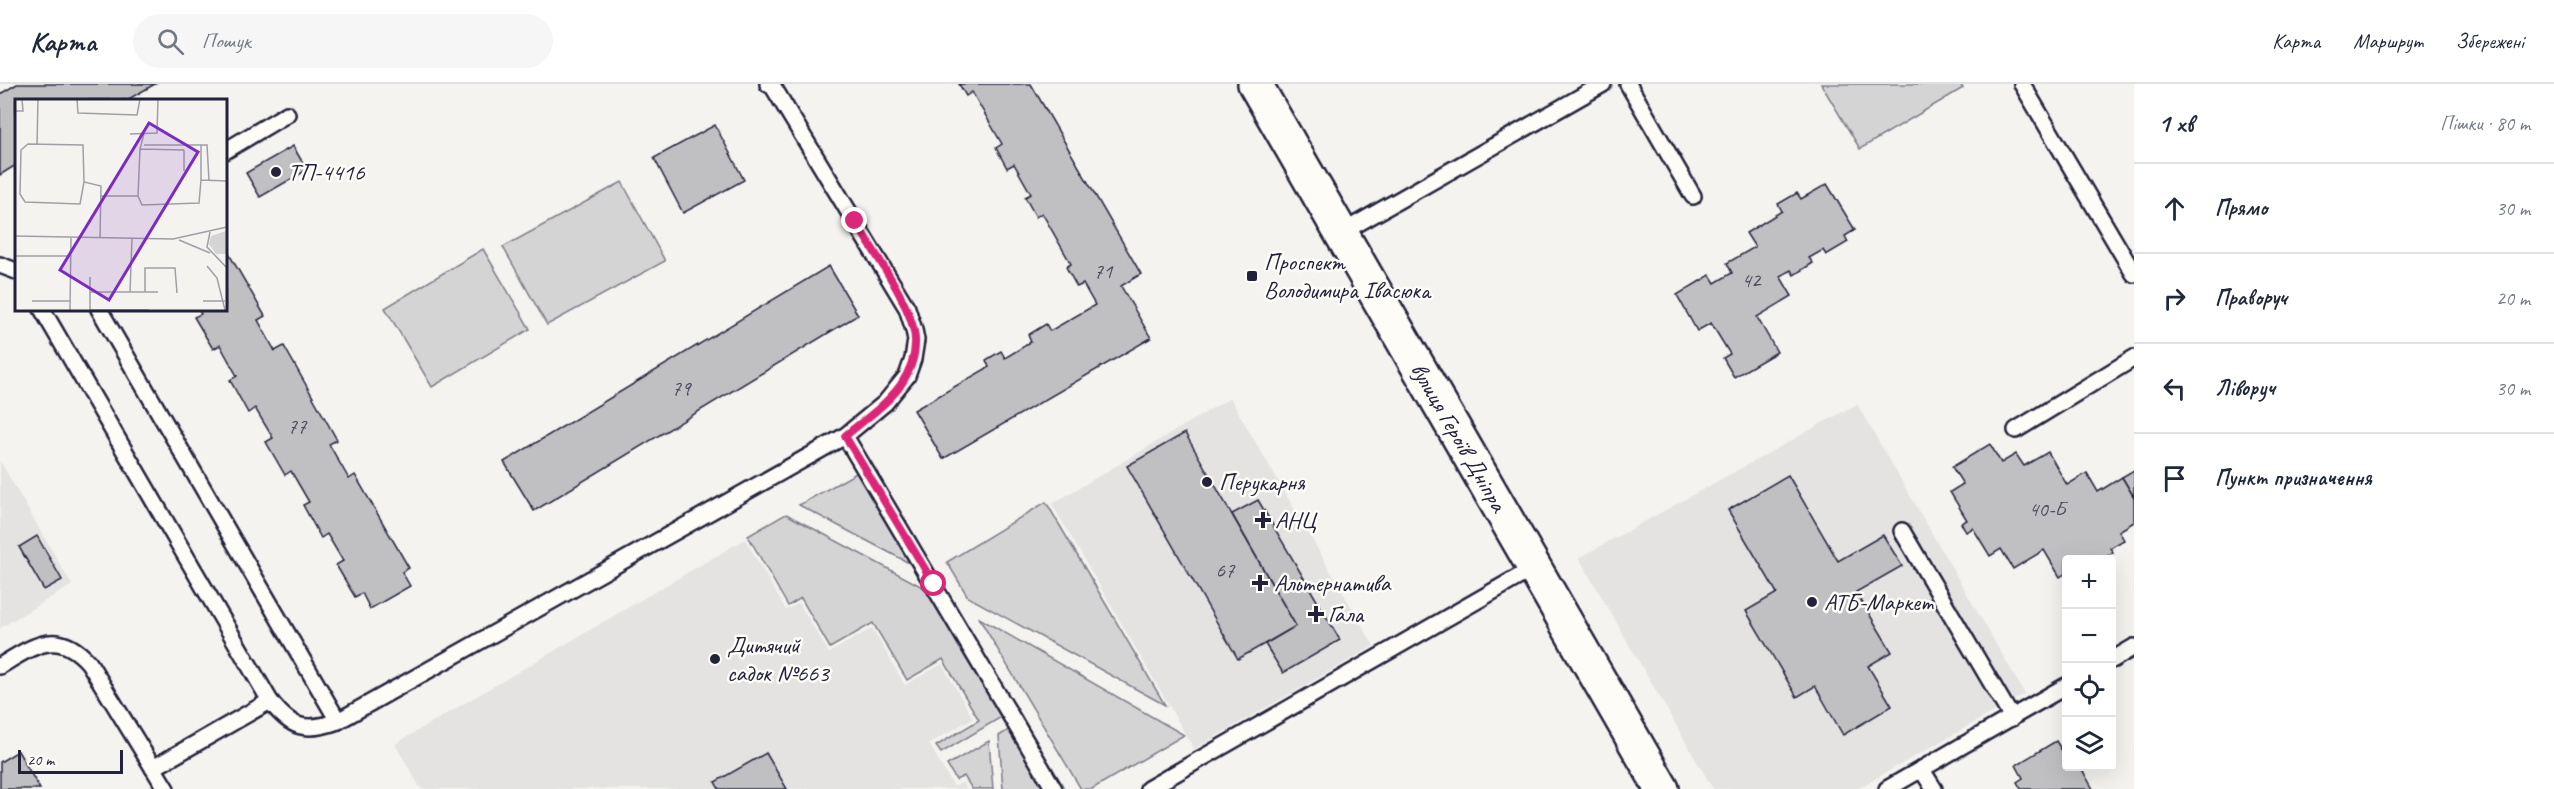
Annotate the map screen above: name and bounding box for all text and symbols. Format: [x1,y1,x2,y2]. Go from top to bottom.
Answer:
search box [133,14,553,68]
text: Карта [30,24,97,59]
icon: search [154,25,187,58]
text: Пошук [202,27,251,55]
text: Карта [2272,28,2320,54]
text: Маршрут [2353,28,2423,54]
text: Збережені [2456,28,2524,54]
inset map [15,99,226,310]
text: 1 хв [2158,107,2193,140]
text: Пішки · 80 m [2440,111,2530,136]
place label: ТП-4416 [288,157,366,187]
marker: ТП-4416 [269,165,283,179]
icon: ahead [2158,192,2191,225]
text: Прямо [2215,194,2267,222]
text: 30 m [2496,196,2530,221]
route end [841,207,867,233]
place label: Проспект Володимира Івасюка [1264,247,1432,305]
house number: 71 [1094,258,1114,284]
house number: 42 [1742,267,1762,293]
marker: Проспект Володимира Івасюка [1245,269,1259,283]
icon: right [2158,282,2191,315]
text: Праворуч [2215,284,2287,312]
text: 20 m [2496,286,2530,311]
street label: вулиця Героїв Дніпра [1404,357,1515,518]
icon: left [2158,372,2191,405]
text: Ліворуч [2215,374,2275,402]
house number: 79 [672,375,692,401]
text: 30 m [2496,376,2530,401]
house number: 77 [288,413,308,439]
icon: arrive [2158,462,2191,495]
text: Пункт призначення [2215,464,2372,492]
place label: Перукарня [1219,467,1306,497]
marker: Перукарня [1200,475,1214,489]
house number: 40-Б [2029,496,2069,522]
place label: АНЦ [1275,505,1318,535]
marker: АНЦ [1256,513,1270,527]
map controls [2062,555,2116,771]
button: + [2062,555,2116,609]
house number: 67 [1216,557,1236,583]
place label: Альтернатива [1274,568,1392,598]
route start [920,570,946,596]
marker: Альтернатива [1251,574,1269,592]
place label: АТБ-Маркет [1824,587,1934,617]
marker: АТБ-Маркет [1805,595,1819,609]
place label: Гала [1328,599,1364,629]
marker: Гала [1309,607,1323,621]
button: − [2062,609,2116,663]
place label: Дитячий садок №663 [727,630,831,688]
marker: Дитячий садок №663 [708,652,722,666]
button: locate [2062,663,2116,717]
button: layers [2062,717,2116,771]
scale bar [18,747,123,774]
text: 20 m [27,750,54,770]

